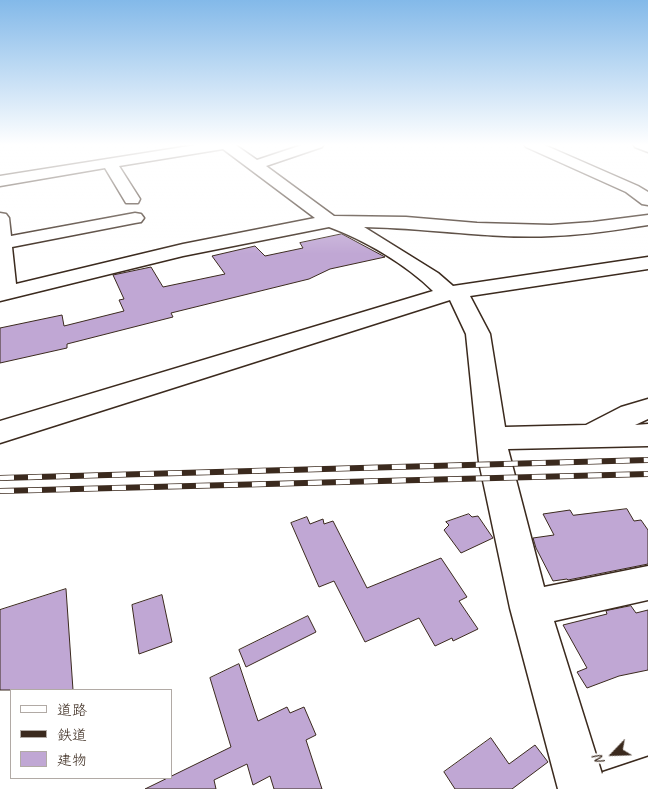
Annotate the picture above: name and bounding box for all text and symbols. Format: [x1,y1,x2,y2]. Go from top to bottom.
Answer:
legend [10,689,172,779]
text: 道路 [57,701,87,720]
text: 鉄道 [57,726,87,745]
north arrow [588,729,638,779]
text: 建物 [57,751,87,770]
text: N [589,753,608,768]

